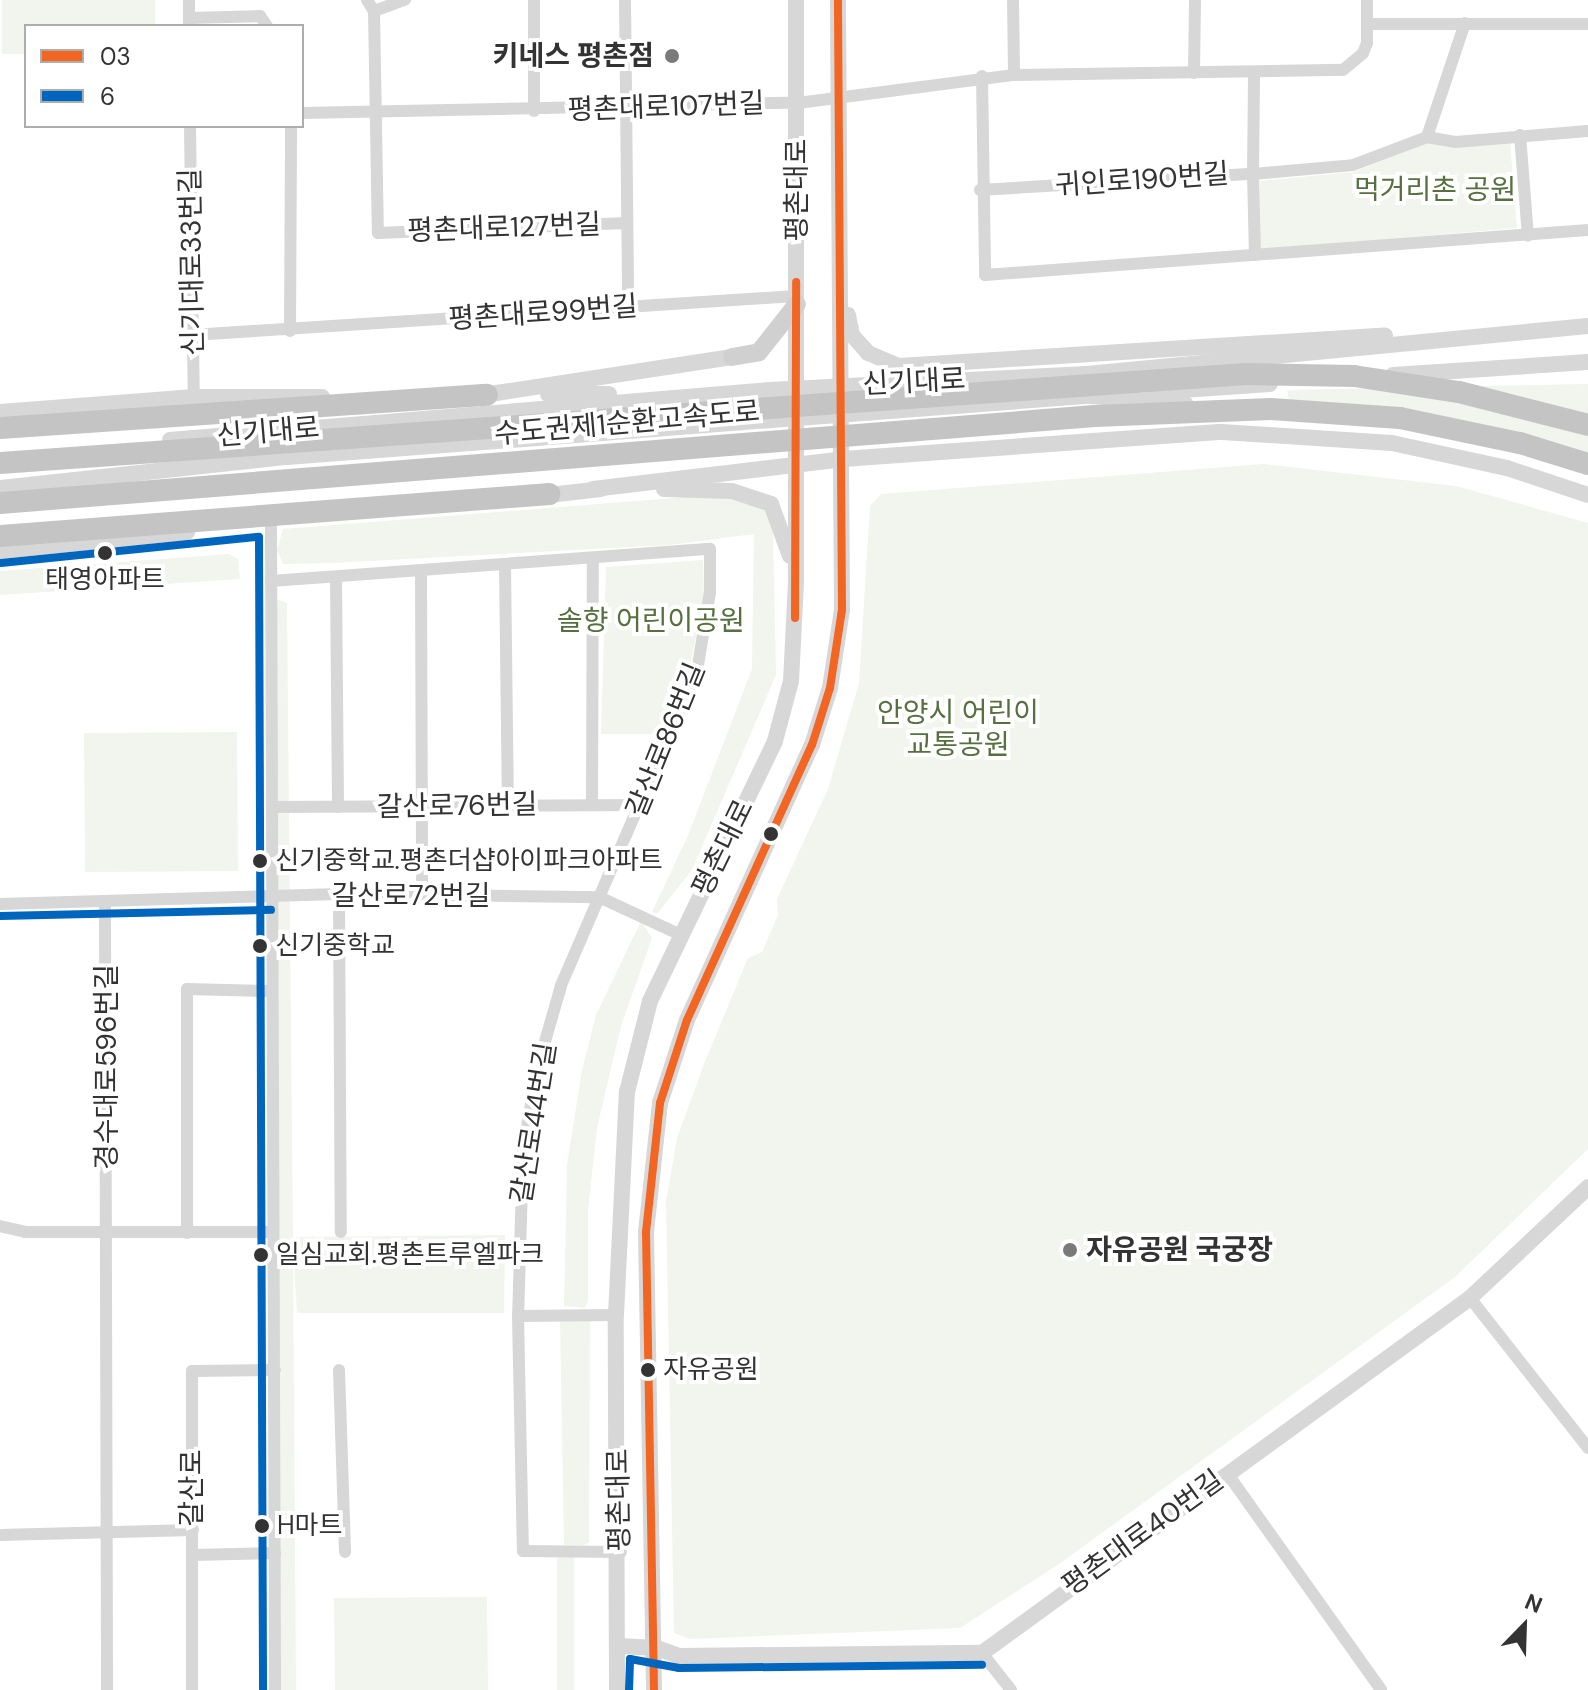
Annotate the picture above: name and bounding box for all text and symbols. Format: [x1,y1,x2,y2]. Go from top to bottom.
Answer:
legend [24,24,304,128]
place label: 키네스 평촌점 [493,39,654,73]
text: 03 [100,41,131,72]
marker: 키네스 평촌점 [661,45,683,67]
text: 6 [100,81,115,112]
street label: 평촌대로107번길 [567,87,765,127]
street label: 평촌대로 [780,138,814,242]
street label: 귀인로190번길 [1054,157,1230,203]
street label: 신기대로33번길 [174,168,210,356]
park label: 먹거리촌 공원 [1354,173,1516,207]
street label: 평촌대로127번길 [407,208,601,248]
street label: 평촌대로99번길 [447,290,639,336]
street label: 신기대로 [862,363,966,401]
street label: 수도권제1순환고속도로 [493,395,761,451]
street label: 신기대로 [215,411,321,453]
marker: 태영아파트 [97,545,113,561]
place label: 태영아파트 [45,564,165,596]
park label: 솔향 어린이공원 [557,604,745,638]
street label: 갈산로86번길 [620,658,712,822]
park label: 안양시 어린이 교통공원 [877,696,1039,762]
street label: 갈산로76번길 [376,788,538,824]
street label: 평촌대로 [685,794,761,902]
unlabelled marker [763,826,779,842]
place label: 신기중학교.평촌더샵아이파크아파트 [275,845,663,877]
marker: 신기중학교.평촌더샵아이파크아파트 [252,853,268,869]
street label: 갈산로72번길 [331,879,491,913]
place label: 신기중학교 [275,930,395,962]
marker: 신기중학교 [252,938,268,954]
street label: 경수대로596번길 [90,964,124,1170]
street label: 갈산로44번길 [505,1040,563,1206]
place label: 자유공원 국궁장 [1086,1233,1273,1267]
place label: 일심교회.평촌트루엘파크 [276,1239,544,1271]
marker: 자유공원 국궁장 [1061,1241,1079,1259]
marker: 일심교회.평촌트루엘파크 [253,1247,269,1263]
place label: 자유공원 [663,1354,759,1386]
marker: 자유공원 [640,1362,656,1378]
street label: 평촌대로 [601,1448,637,1552]
street label: 갈산로 [175,1449,209,1527]
street label: 평촌대로40번길 [1056,1463,1230,1603]
place label: H마트 [277,1510,343,1542]
marker: H마트 [254,1518,270,1534]
north arrow [1484,1586,1564,1666]
text: N [1521,1587,1547,1620]

